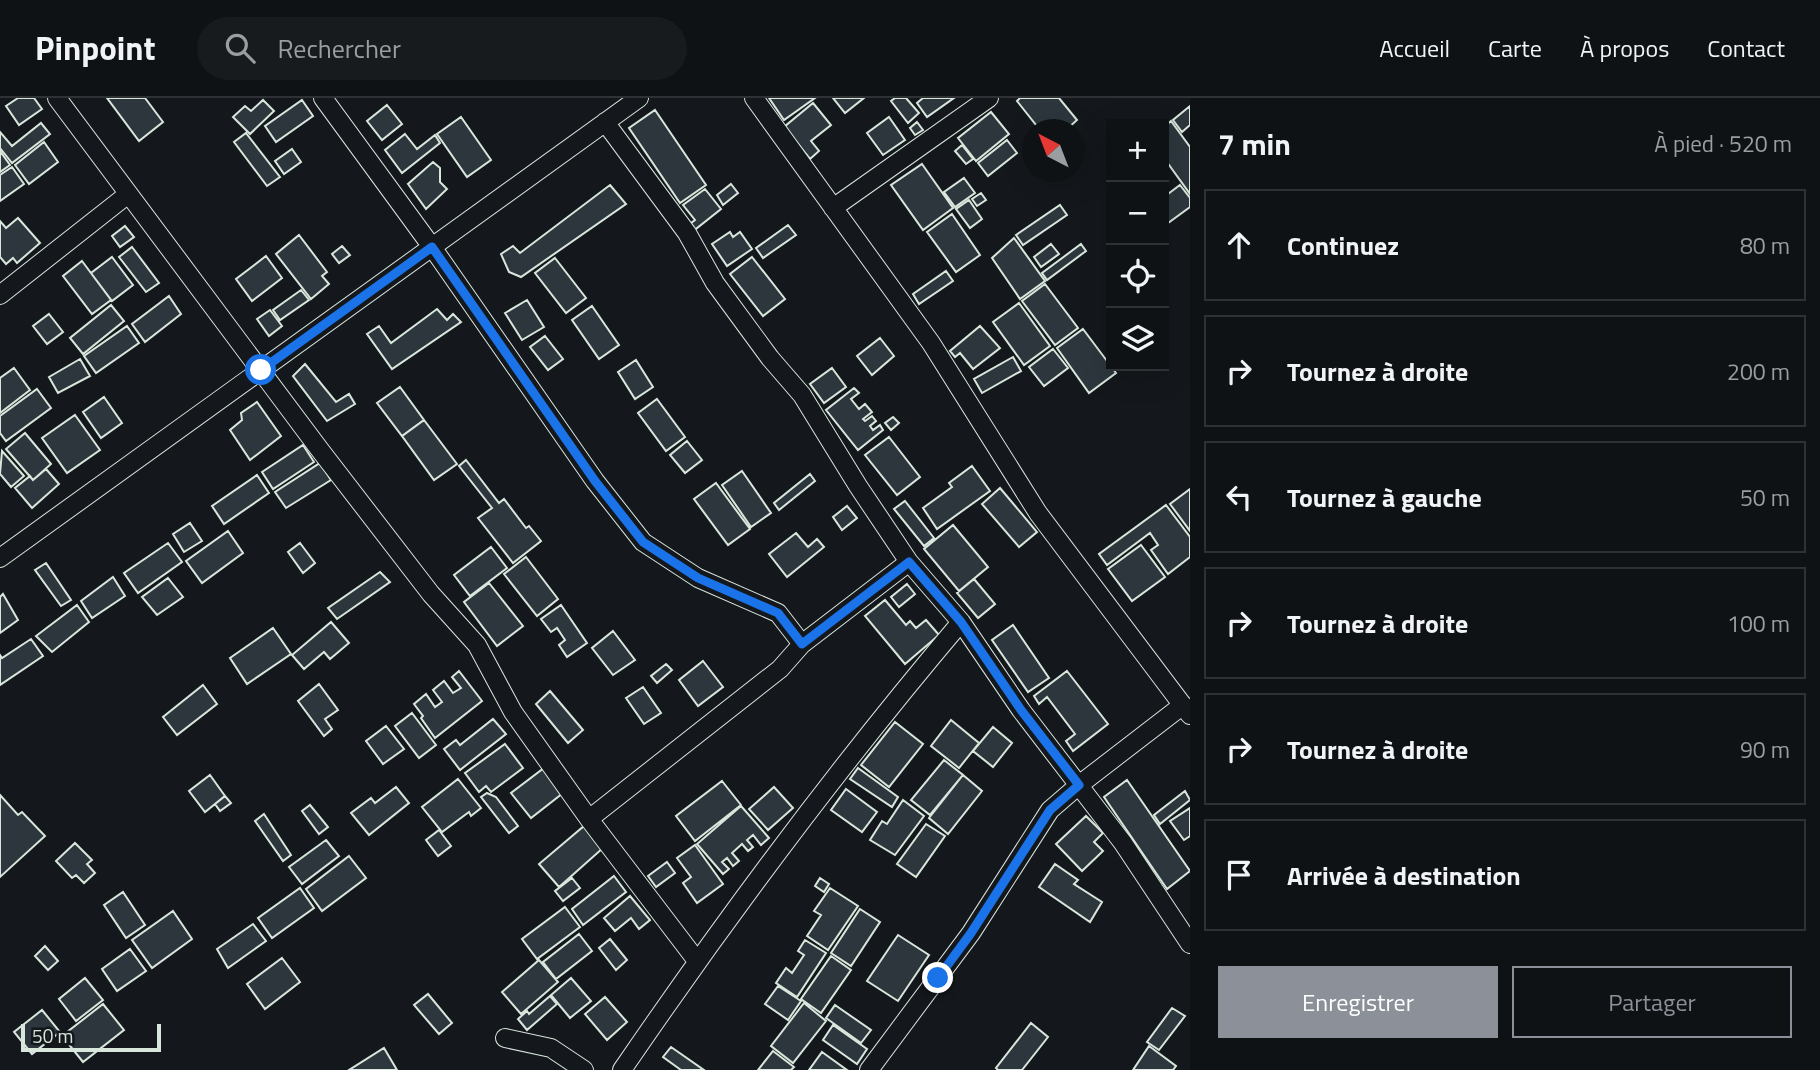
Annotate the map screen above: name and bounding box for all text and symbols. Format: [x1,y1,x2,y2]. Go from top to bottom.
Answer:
search box [197,17,687,80]
text: Pinpoint [35,23,155,73]
icon: search [221,29,259,67]
text: Rechercher [277,29,401,68]
text: Accueil [1379,30,1450,66]
text: Carte [1488,30,1542,66]
text: À propos [1580,30,1669,66]
text: Contact [1707,30,1785,66]
north arrow [1022,119,1085,182]
map controls [1106,119,1169,371]
button: + [1106,119,1169,182]
text: 7 min [1218,121,1291,167]
text: À pied · 520 m [1654,126,1792,161]
button: − [1106,182,1169,245]
icon: ahead [1220,226,1258,264]
text: Continuez [1287,226,1399,265]
text: 80 m [1740,228,1790,263]
button: locate [1106,245,1169,308]
button: layers [1106,308,1169,371]
icon: right [1220,352,1258,390]
text: Tournez à droite [1287,352,1468,391]
route start [245,354,276,385]
text: 200 m [1727,354,1790,389]
icon: left [1220,478,1258,516]
text: Tournez à gauche [1287,478,1482,517]
text: 50 m [1740,480,1790,515]
icon: right [1220,604,1258,642]
text: Tournez à droite [1287,604,1468,643]
text: 100 m [1727,606,1790,641]
icon: right [1220,730,1258,768]
text: Tournez à droite [1287,730,1468,769]
text: 90 m [1740,732,1790,767]
icon: arrive [1220,856,1258,894]
text: Arrivée à destination [1287,856,1521,895]
route end [922,962,953,993]
button: Enregistrer [1218,966,1498,1038]
button: Partager [1512,966,1792,1038]
scale bar [21,1021,161,1053]
text: 50 m [32,1021,73,1050]

